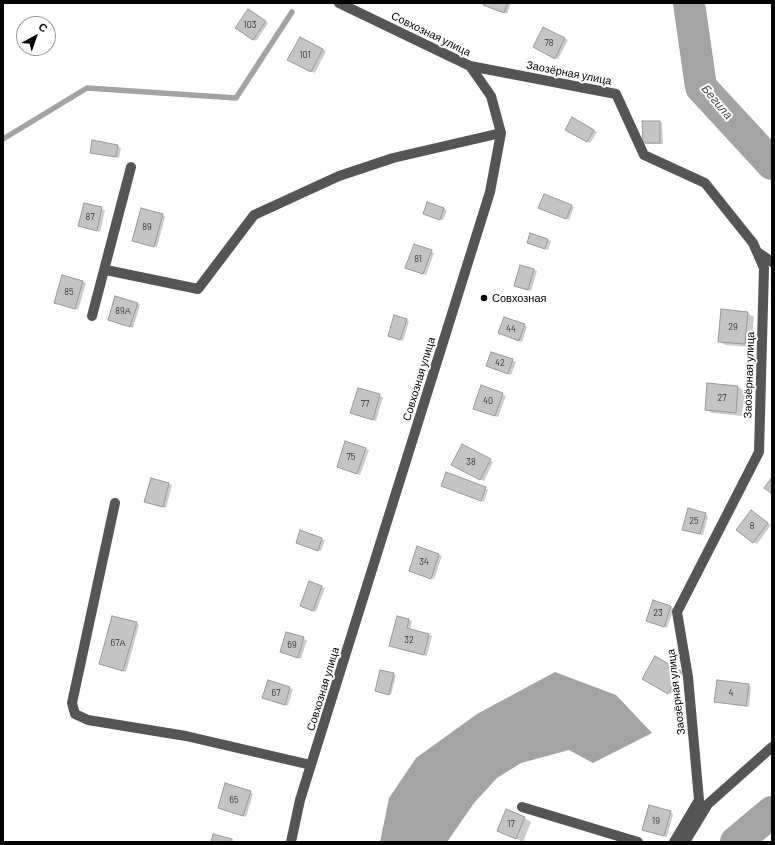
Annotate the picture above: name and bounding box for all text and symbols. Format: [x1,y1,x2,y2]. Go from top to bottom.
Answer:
street label: Совхозная улица [389,9,473,59]
north arrow [16,16,56,56]
text: С [36,20,51,35]
house number: 103 [244,20,256,30]
house number: 78 [545,38,553,48]
house number: 101 [299,50,311,60]
street label: Заозёрная улица [525,58,613,88]
water label: Бегила [698,82,736,122]
house number: 87 [86,212,94,222]
house number: 89 [142,222,152,232]
house number: 81 [414,254,422,264]
house number: 85 [64,287,74,297]
place label: Совхозная [492,291,546,305]
marker: Совхозная [479,293,489,303]
house number: 89А [115,306,131,316]
house number: 29 [728,322,738,332]
house number: 44 [506,324,516,334]
street label: Заозёрная улица [741,331,757,419]
street label: Совхозная улица [400,336,438,422]
house number: 42 [495,358,505,368]
house number: 27 [717,393,727,403]
house number: 40 [483,396,493,406]
house number: 77 [361,399,369,409]
house number: 75 [347,452,355,462]
house number: 38 [466,457,476,467]
house number: 25 [689,516,699,526]
house number: 8 [750,521,754,531]
house number: 34 [419,557,429,567]
house number: 23 [653,608,663,618]
house number: 32 [404,635,414,645]
house number: 67А [111,638,125,648]
house number: 69 [287,640,297,650]
street label: Совхозная улица [304,646,342,732]
street label: Заозёрная улица [664,648,688,736]
house number: 67 [272,688,280,698]
house number: 4 [729,688,733,698]
house number: 65 [229,795,239,805]
house number: 19 [652,816,660,826]
house number: 17 [507,819,515,829]

